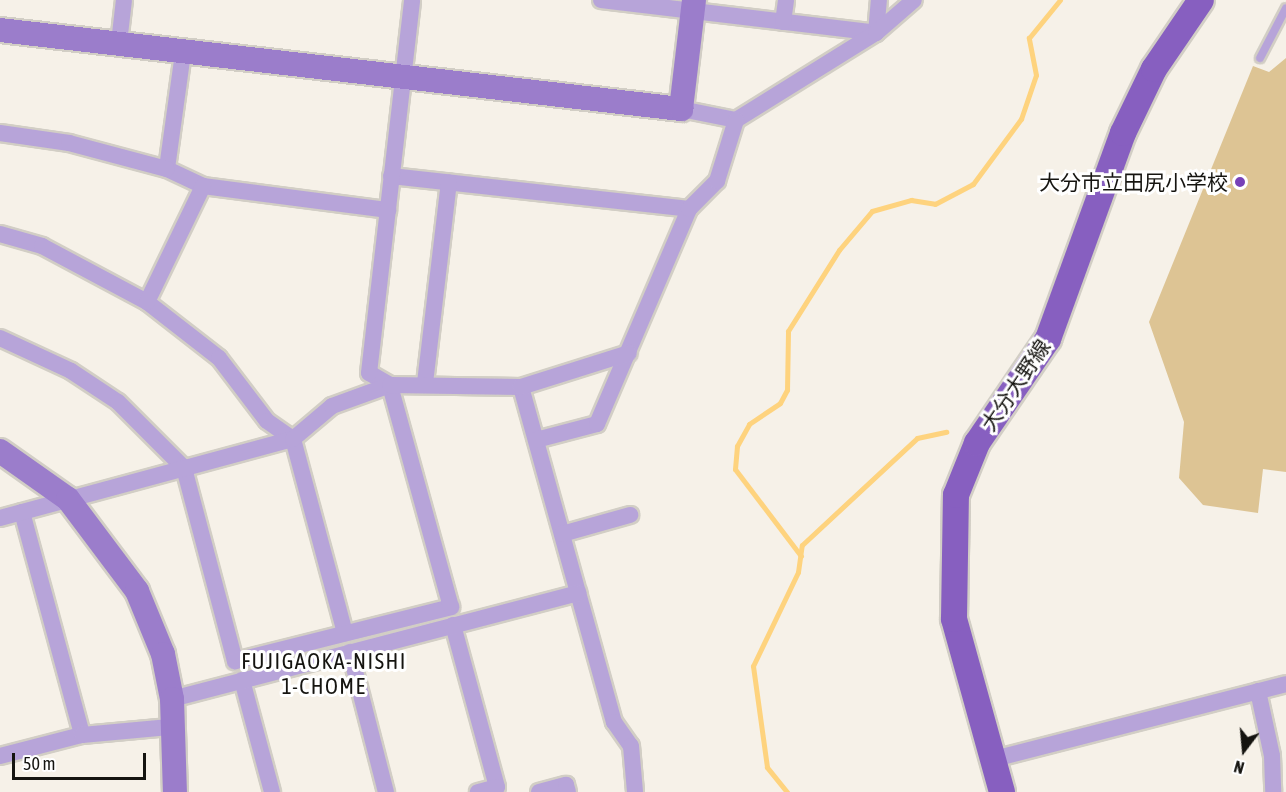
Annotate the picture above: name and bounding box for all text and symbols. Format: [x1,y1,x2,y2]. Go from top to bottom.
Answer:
place label: 大分市立田尻小学校 [1039,169,1228,195]
marker: 大分市立田尻小学校 [1233,175,1247,189]
street label: 大分大野線 [975,334,1055,436]
district label: FUJIGAOKA-NISHI 1-CHOME [241,648,407,700]
north arrow [1214,720,1274,780]
scale bar [15,741,148,779]
text: 50 m [23,753,55,774]
text: N [1232,757,1246,777]

